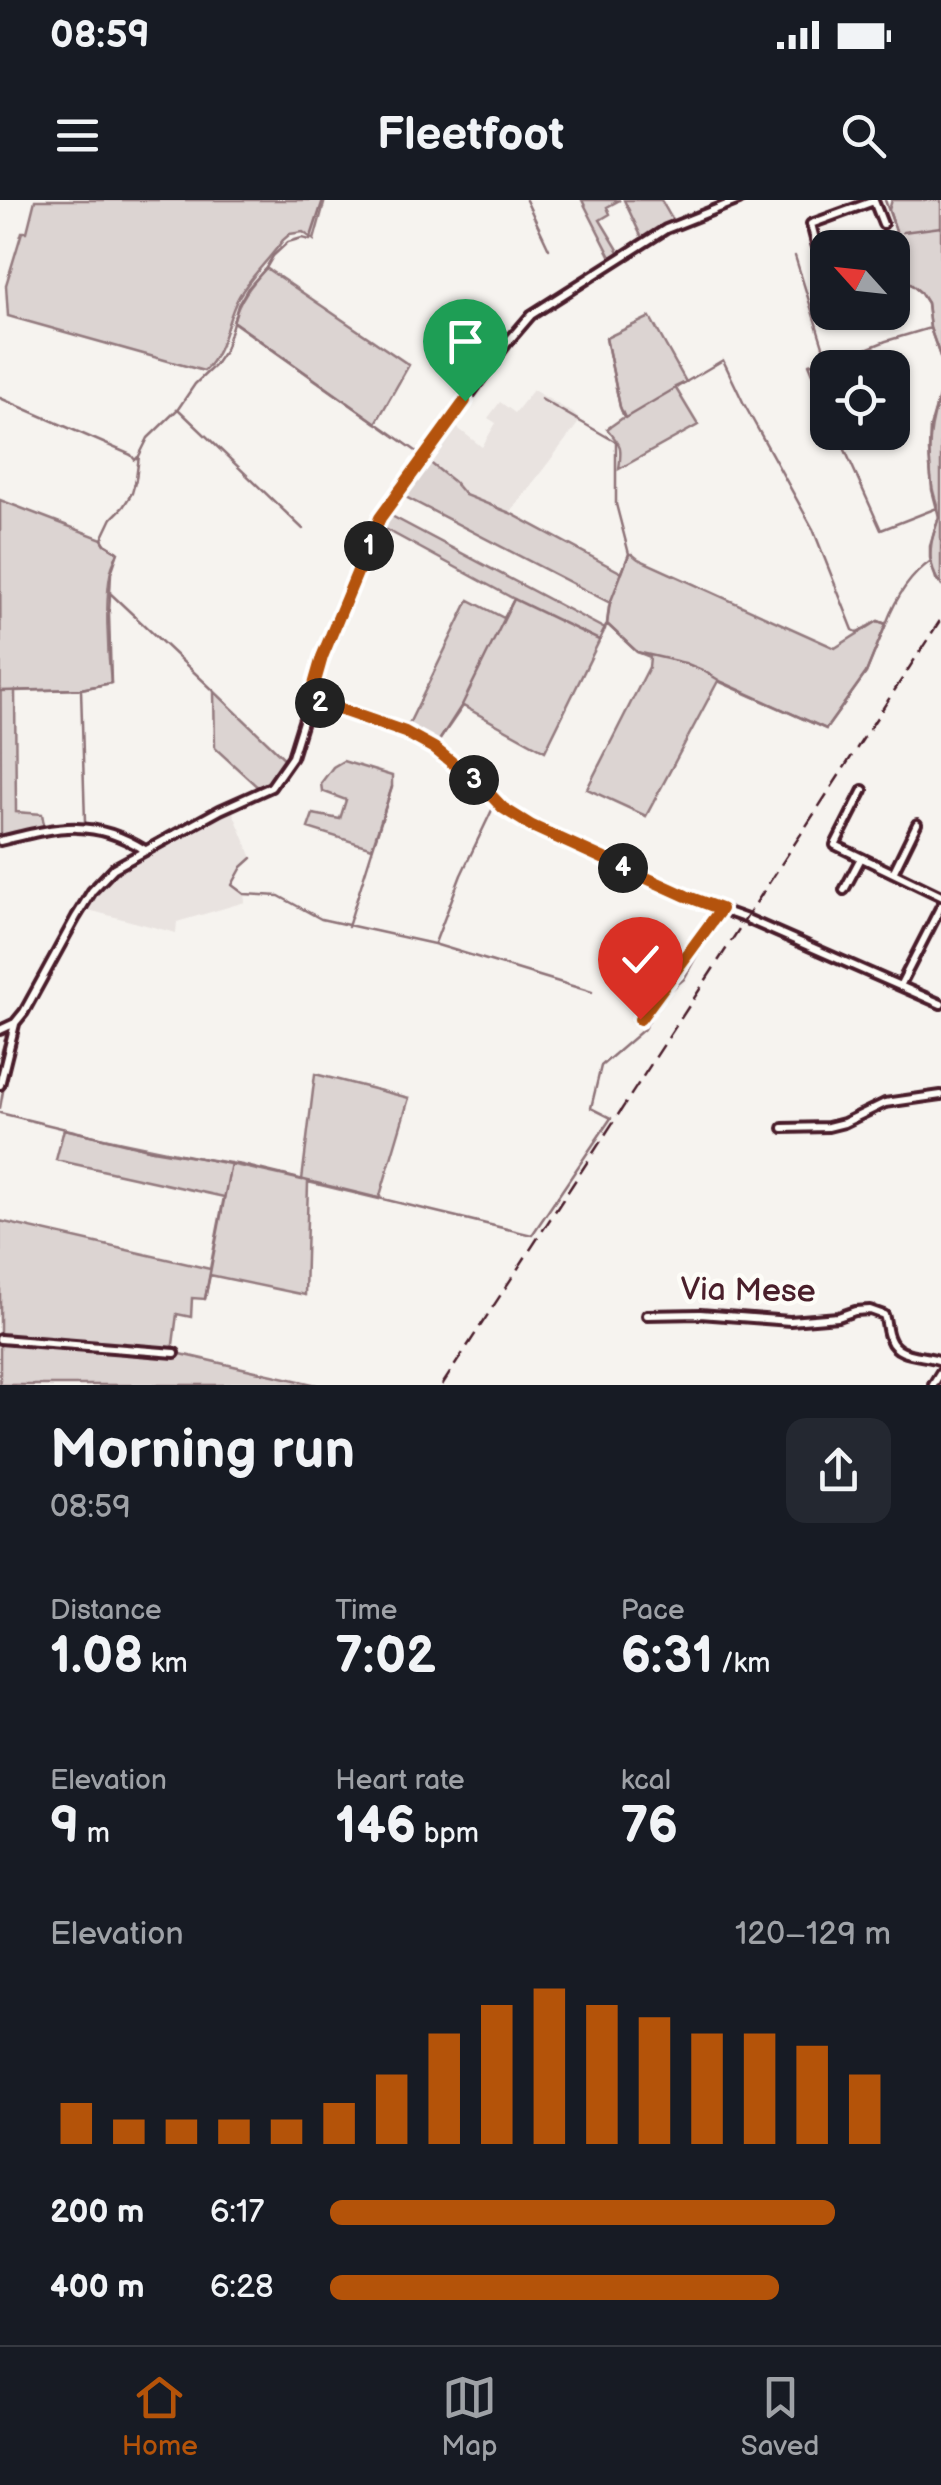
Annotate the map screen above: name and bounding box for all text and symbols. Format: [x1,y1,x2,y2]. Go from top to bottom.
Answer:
text: 08:59 [50,13,150,58]
icon: menu [50,108,105,163]
text: Fleetfoot [377,108,564,163]
icon: search [836,108,891,163]
north arrow [810,230,910,330]
map controls [810,230,910,450]
pin [423,299,508,402]
icon: arrive [438,314,493,369]
button: locate [810,350,910,450]
pin: 1 [344,521,394,571]
text: 1 [363,529,375,562]
pin: 2 [295,678,345,728]
text: 2 [312,686,328,719]
pin: 3 [449,755,499,805]
text: 3 [466,763,482,796]
pin: 4 [598,843,648,893]
text: 4 [615,851,631,884]
pin [598,917,683,1020]
icon: check [613,932,668,987]
street label: Via Mese [680,1270,816,1312]
text: Morning run [50,1417,355,1484]
button: share [786,1418,891,1523]
text: 08:59 [50,1488,131,1527]
text: Distance [50,1594,162,1627]
text: Time [335,1594,397,1627]
text: Pace [621,1594,685,1627]
text: 1.08 [50,1627,143,1687]
text: 7:02 [335,1627,436,1687]
text: 6:31 [621,1627,713,1687]
text: km [143,1647,188,1680]
text: /km [713,1647,770,1680]
text: Elevation [50,1764,167,1797]
text: Heart rate [335,1764,465,1797]
text: kcal [621,1764,671,1797]
text: 9 [50,1797,79,1857]
text: 146 [335,1797,416,1857]
text: 76 [621,1797,678,1857]
text: m [79,1817,110,1850]
text: bpm [416,1817,479,1850]
text: Elevation [50,1915,183,1954]
text: 120–129 m [735,1915,891,1954]
text: 200 m [50,2193,144,2232]
text: 6:17 [210,2193,264,2232]
text: 400 m [50,2268,145,2307]
text: 6:28 [210,2268,274,2307]
tab: Home [122,2370,198,2463]
tab: Map [441,2370,497,2463]
tab: Saved [741,2370,819,2463]

